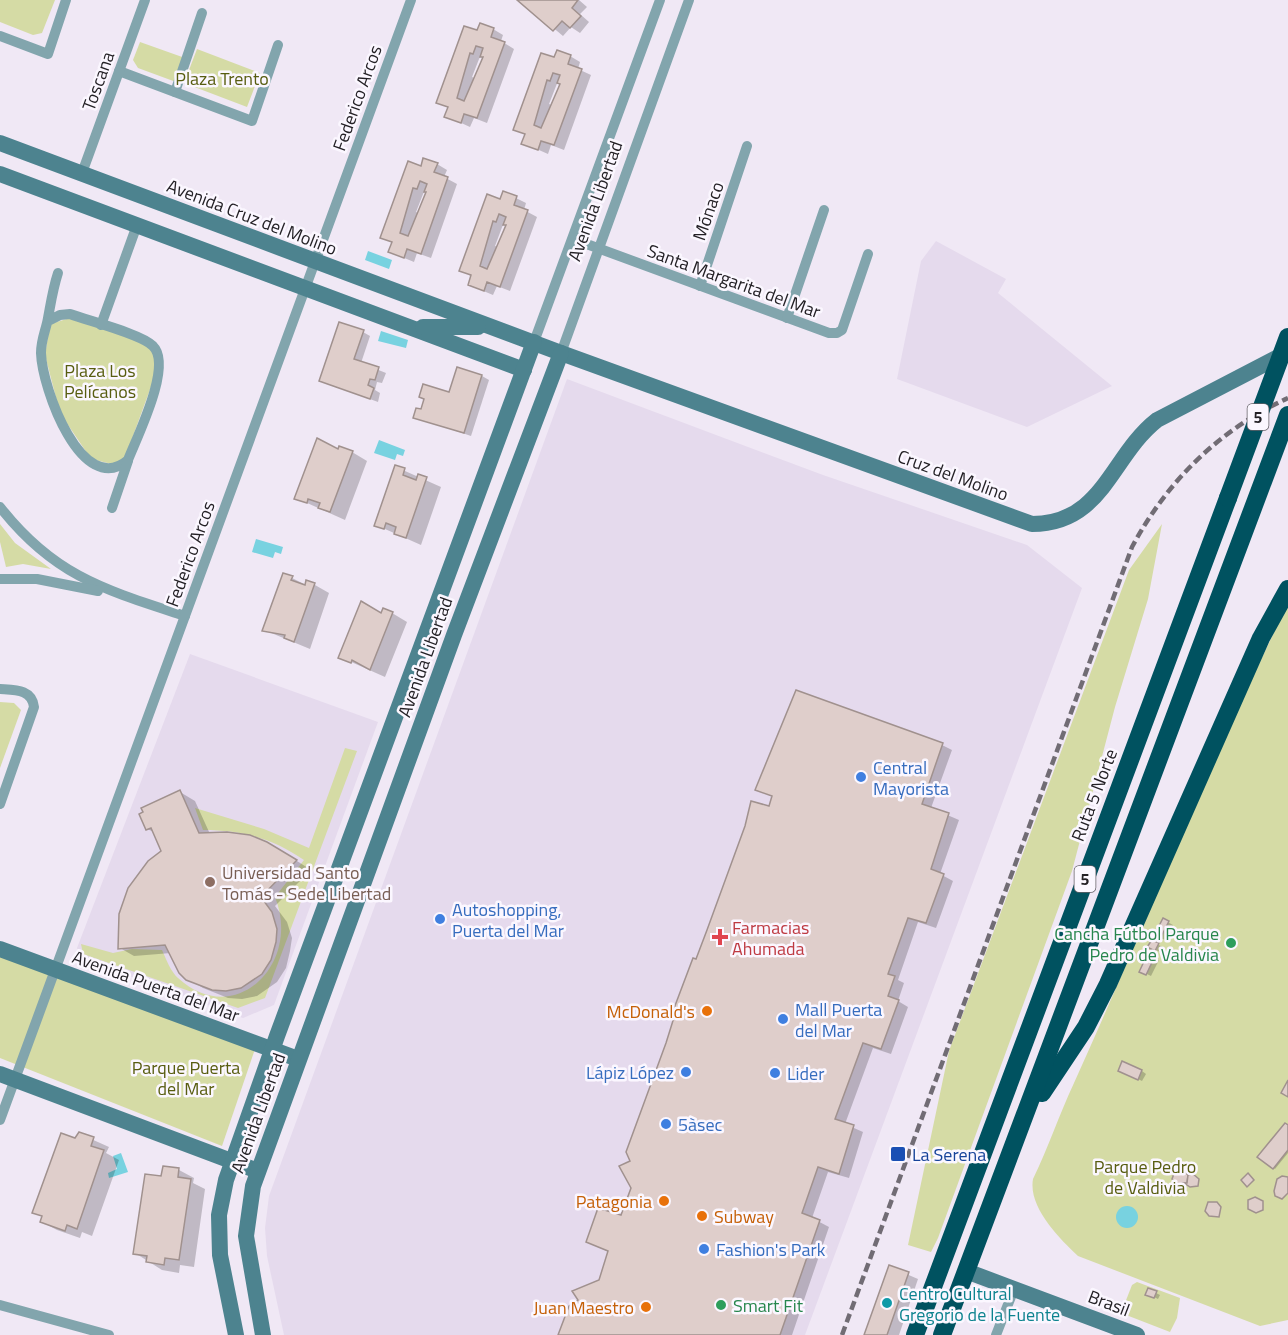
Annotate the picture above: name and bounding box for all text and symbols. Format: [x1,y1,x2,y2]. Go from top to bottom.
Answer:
street label: Federico Arcos [325,41,389,155]
street label: Toscana [75,48,121,114]
park label: Plaza Trento [175,65,269,92]
street label: Avenida Libertad [561,137,629,265]
street label: Avenida Cruz del Molino [163,172,341,262]
street label: Mónaco [685,178,731,244]
street label: Santa Margarita del Mar [644,237,824,325]
park label: Plaza Los Pelícanos [64,357,136,405]
road number: 5 [1248,404,1268,430]
street label: Cruz del Molino [894,442,1012,508]
street label: Federico Arcos [158,497,222,611]
street label: Avenida Libertad [391,593,459,721]
street label: Ruta 5 Norte [1064,745,1124,845]
place label: Central Mayorista [873,754,949,802]
marker: Central Mayorista [854,770,868,784]
place label: Universidad Santo Tomás - Sede Libertad [222,859,391,907]
road number: 5 [1074,866,1096,892]
marker: Universidad Santo Tomás - Sede Libertad [203,875,217,889]
place label: Autoshopping, Puerta del Mar [452,896,564,944]
marker: Autoshopping, Puerta del Mar [433,912,447,926]
place label: Farmacias Ahumada [732,914,809,962]
place label: Cancha Fútbol Parque Pedro de Valdivia [1054,920,1219,968]
marker: Farmacias Ahumada [713,930,727,944]
marker: Cancha Fútbol Parque Pedro de Valdivia [1224,936,1238,950]
street label: Avenida Puerta del Mar [69,943,243,1029]
place label: Mall Puerta del Mar [795,996,882,1044]
place label: McDonald's [607,998,695,1025]
marker: McDonald's [700,1004,714,1018]
marker: Mall Puerta del Mar [776,1012,790,1026]
street label: Avenida Libertad [224,1049,292,1177]
park label: Parque Puerta del Mar [132,1054,240,1102]
place label: Lápiz López [586,1059,674,1086]
place label: Lider [787,1060,824,1087]
marker: Lápiz López [679,1065,693,1079]
marker: Lider [768,1066,782,1080]
place label: 5àsec [678,1111,723,1138]
marker: 5àsec [659,1117,673,1131]
place label: La Serena [912,1141,986,1168]
marker: La Serena [889,1145,907,1163]
park label: Parque Pedro de Valdivia [1094,1153,1196,1201]
place label: Patagonia [576,1188,652,1215]
marker: Patagonia [657,1194,671,1208]
place label: Subway [714,1203,774,1230]
marker: Subway [695,1209,709,1223]
place label: Fashion's Park [716,1236,826,1263]
marker: Fashion's Park [697,1242,711,1256]
place label: Centro Cultural Gregorio de la Fuente [899,1280,1060,1328]
street label: Brasil [1084,1283,1134,1323]
place label: Smart Fit [733,1292,804,1319]
place label: Juan Maestro [533,1294,634,1321]
marker: Centro Cultural Gregorio de la Fuente [880,1296,894,1310]
marker: Smart Fit [714,1298,728,1312]
marker: Juan Maestro [639,1300,653,1314]

